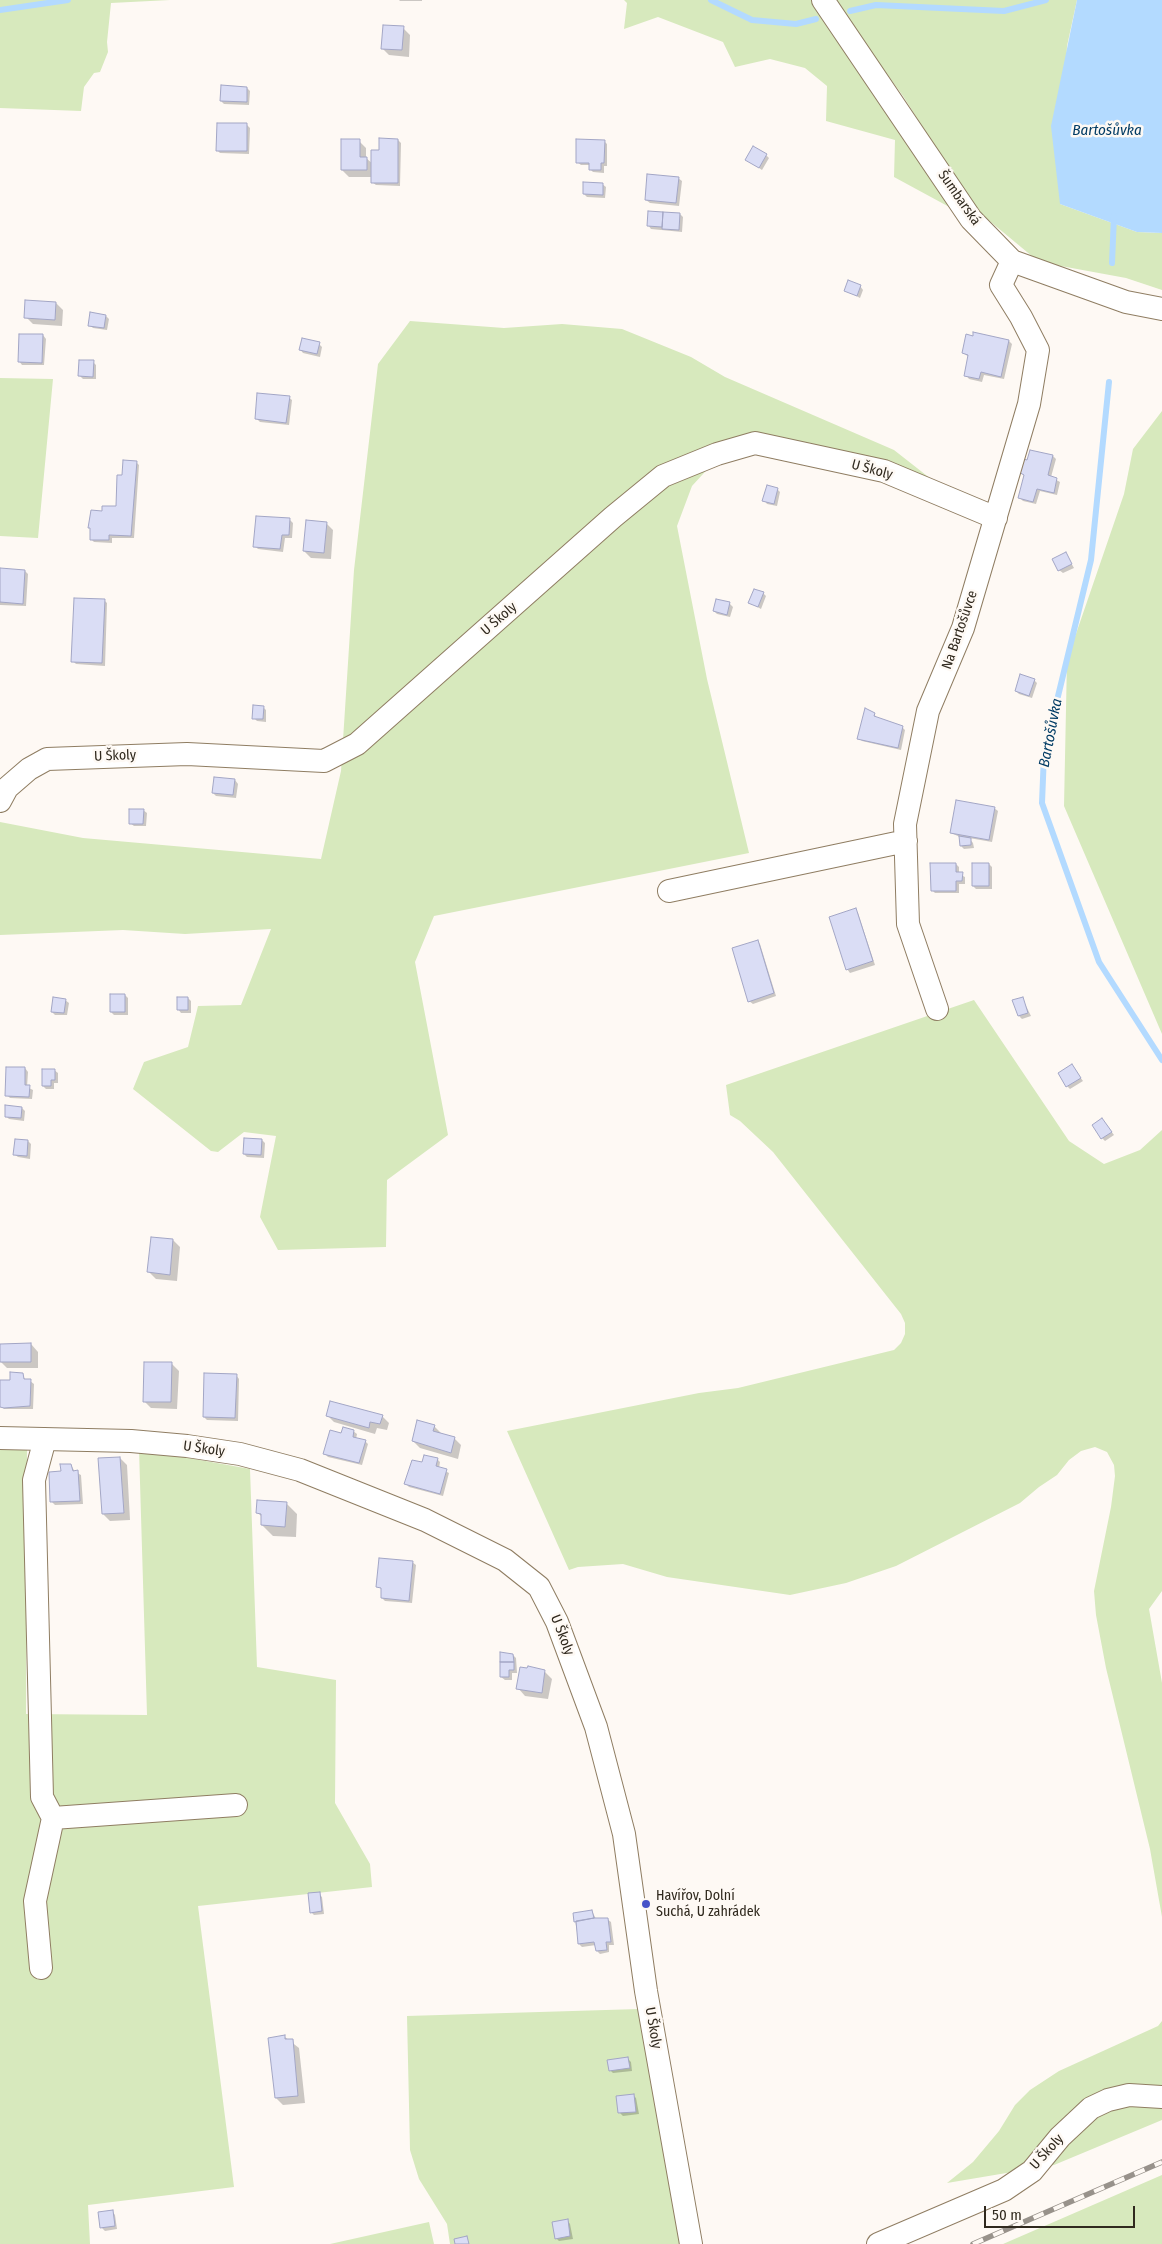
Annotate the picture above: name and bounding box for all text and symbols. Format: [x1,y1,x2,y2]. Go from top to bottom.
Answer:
water label: Bartošůvka [1072,122,1142,140]
street label: Šumbarská [934,167,984,229]
street label: U Školy [850,456,894,484]
street label: Na Bartošůvce [939,589,981,671]
street label: U Školy [478,599,520,639]
water label: Bartošůvka [1036,697,1066,769]
street label: U Školy [94,747,136,765]
street label: U Školy [182,1438,226,1460]
street label: U Školy [547,1612,577,1658]
place label: Havířov, Dolní Suchá, U zahrádek [656,1888,760,1920]
marker: Havířov, Dolní Suchá, U zahrádek [640,1898,652,1910]
street label: U Školy [641,2006,665,2050]
street label: U Školy [1027,2131,1067,2173]
scale bar [987,2196,1138,2228]
text: 50 m [992,2206,1022,2224]

